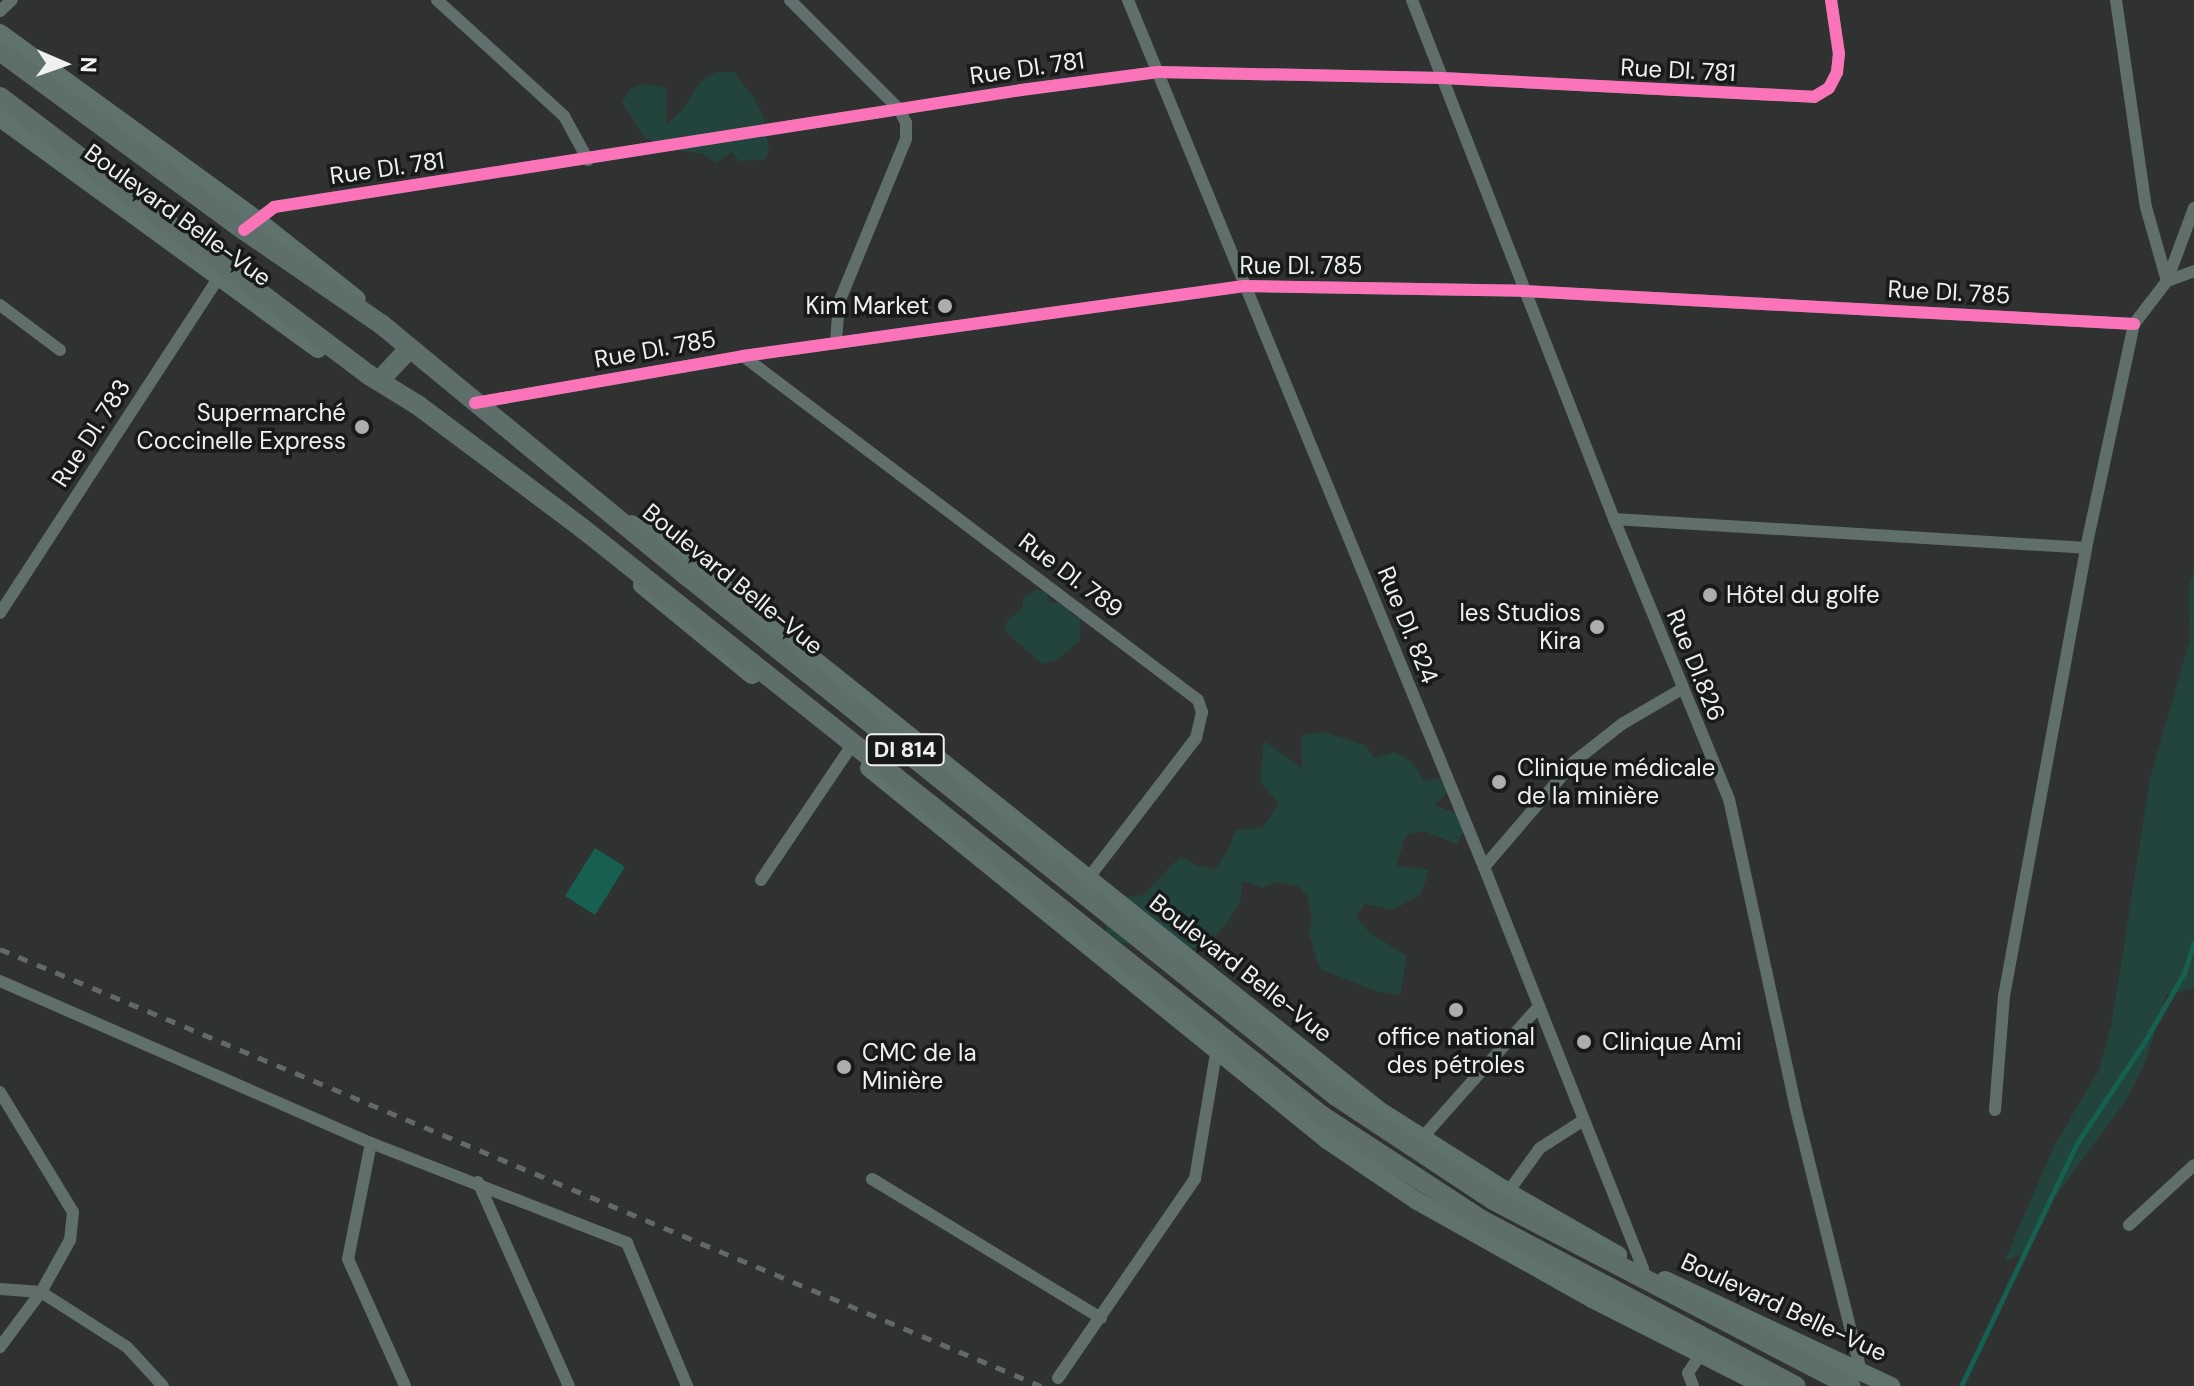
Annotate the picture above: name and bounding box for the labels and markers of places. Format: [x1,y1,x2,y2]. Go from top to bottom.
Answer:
place label: Kim Market [805,292,929,320]
marker: Kim Market [936,297,954,315]
place label: Supermarché Coccinelle Express [137,399,346,455]
marker: Supermarché Coccinelle Express [353,418,371,436]
place label: Hôtel du golfe [1726,581,1880,609]
marker: Hôtel du golfe [1701,586,1719,604]
place label: les Studios Kira [1459,599,1581,655]
marker: les Studios Kira [1588,618,1606,636]
place label: Clinique médicale de la minière [1517,754,1715,810]
marker: Clinique médicale de la minière [1488,771,1510,793]
marker: office national des pétroles [1447,1001,1465,1019]
place label: office national des pétroles [1377,1023,1535,1079]
place label: Clinique Ami [1602,1028,1742,1056]
marker: Clinique Ami [1573,1031,1595,1053]
place label: CMC de la Minière [862,1039,976,1095]
marker: CMC de la Minière [833,1056,855,1078]

